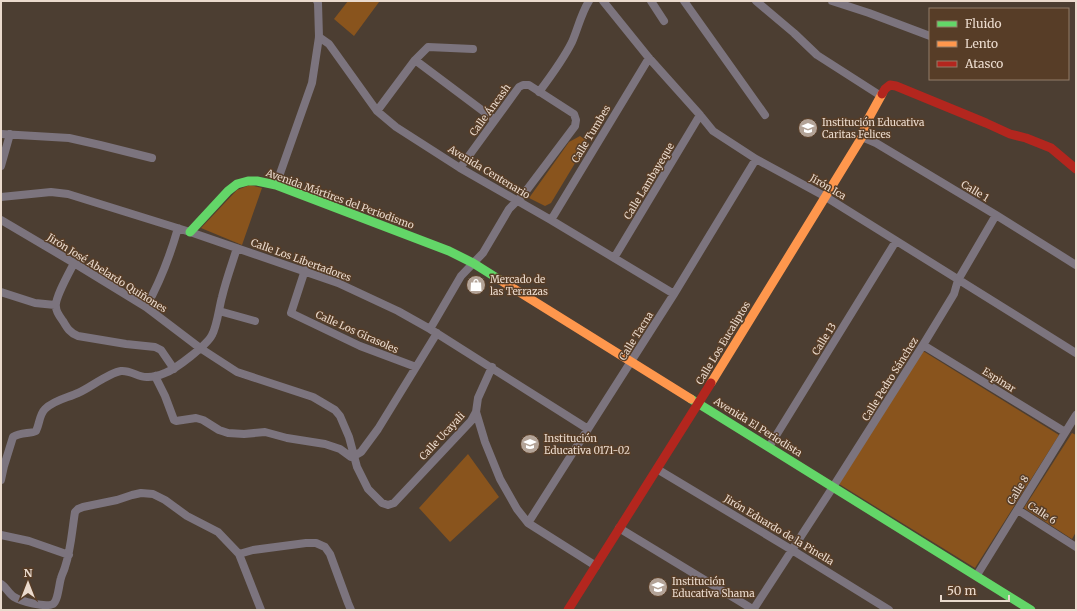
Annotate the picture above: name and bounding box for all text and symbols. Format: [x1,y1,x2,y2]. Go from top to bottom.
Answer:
legend [929,8,1069,80]
text: Fluido [965,16,1002,31]
text: Lento [965,36,998,51]
text: Atasco [964,56,1003,71]
street label: Calle Áncash [466,81,513,139]
street label: Calle Tumbes [569,103,613,165]
place label: Institución Educativa Caritas Felices [822,116,925,141]
school or university icon: Institución Educativa Caritas Felices [797,117,819,139]
street label: Calle Lambayeque [621,140,677,222]
street label: Avenida Centenario [445,142,533,202]
street label: Avenida Mártires del Periodismo [263,166,416,232]
street label: Jirón Ica [807,171,849,203]
street label: Calle 1 [959,178,992,205]
street label: Jirón José Abelardo Quiñones [44,230,169,315]
street label: Calle Los Libertadores [249,236,353,284]
place label: Mercado de las Terrazas [490,273,548,298]
shop icon: Mercado de las Terrazas [465,274,487,296]
street label: Calle Los Eucaliptos [693,299,753,387]
street label: Calle Los Girasoles [314,308,401,356]
street label: Calle Tacna [616,309,656,363]
street label: Calle 13 [809,320,839,358]
street label: Calle Pedro Sánchez [859,334,921,423]
street label: Espinar [980,365,1019,396]
street label: Avenida El Periodista [711,394,805,460]
street label: Calle Ucayali [416,409,468,463]
place label: Institución Educativa 0171-02 [544,432,630,457]
school or university icon: Institución Educativa 0171-02 [519,433,541,455]
street label: Calle 8 [1004,473,1032,507]
street label: Jirón Eduardo de la Pinella [721,492,837,568]
street label: Calle 6 [1025,499,1059,527]
north arrow [8,563,48,603]
text: N [24,566,33,580]
place label: Institución Educativa Shama [672,575,755,600]
school or university icon: Institución Educativa Shama [647,576,669,598]
scale bar [941,577,1009,603]
text: 50 m [947,583,976,598]

